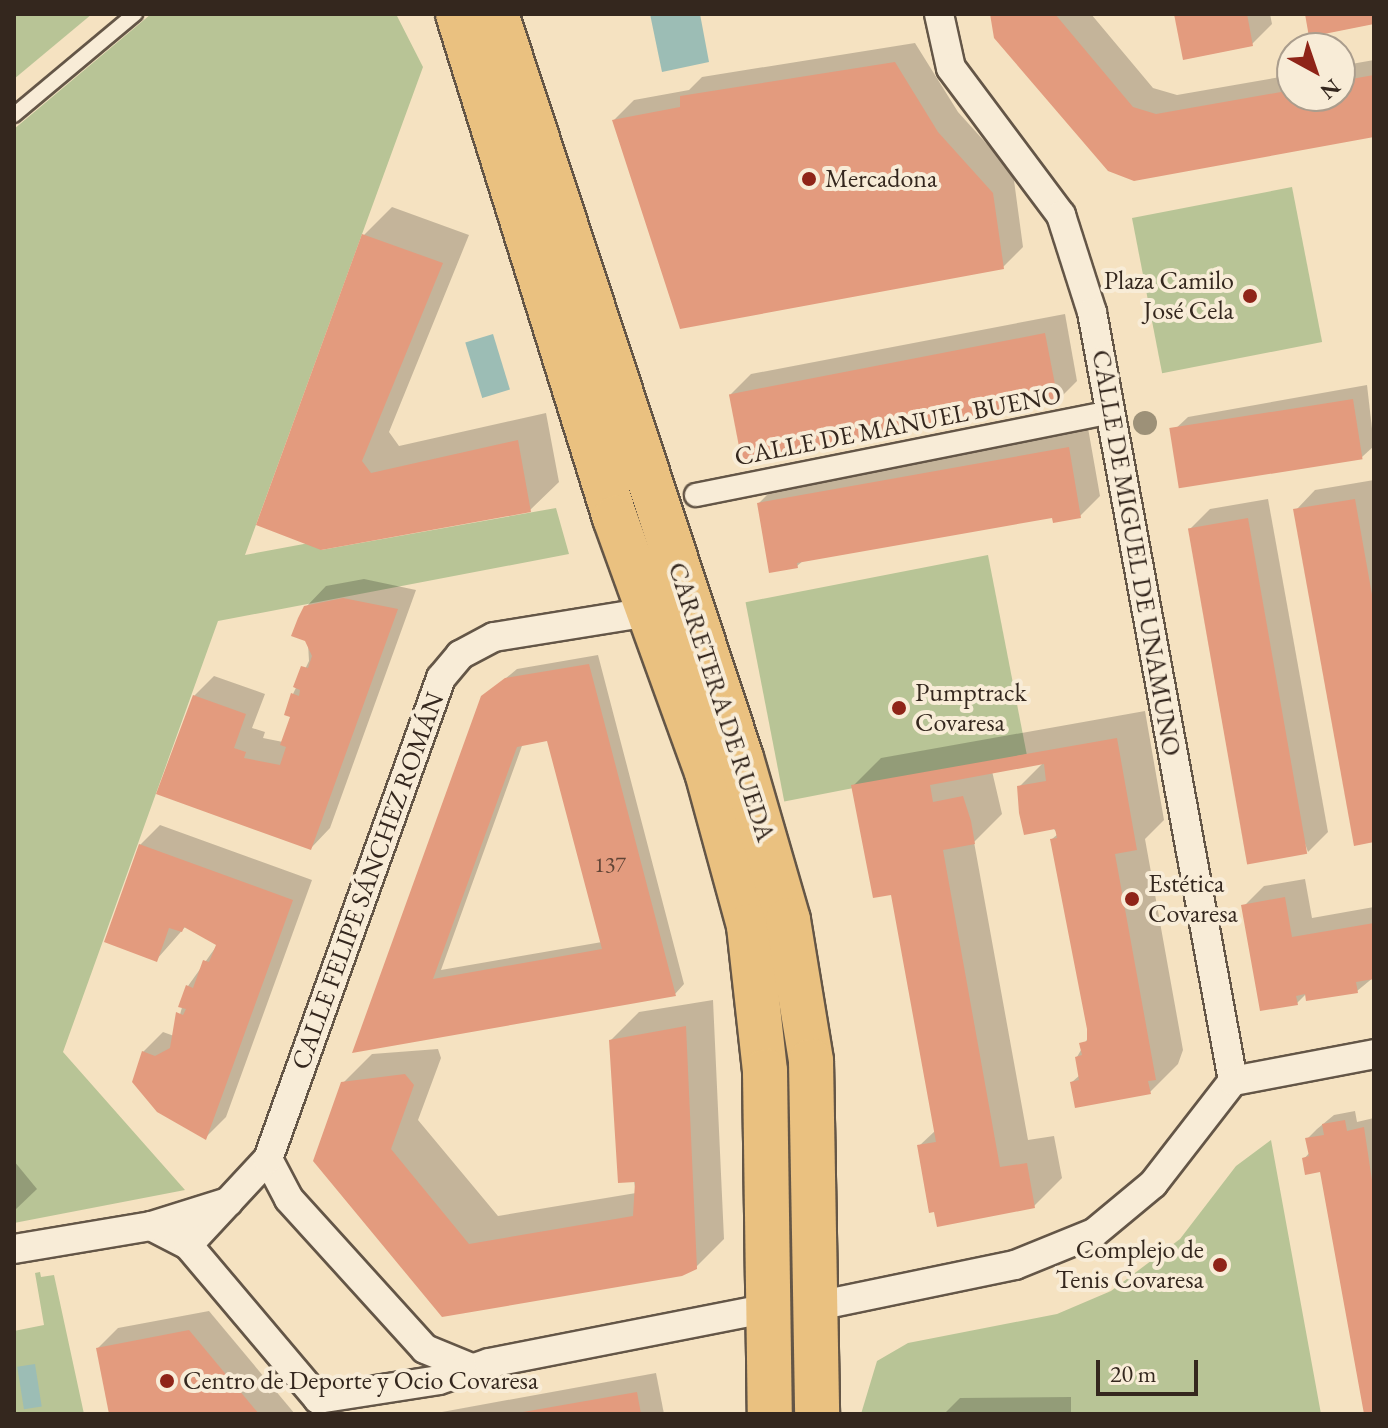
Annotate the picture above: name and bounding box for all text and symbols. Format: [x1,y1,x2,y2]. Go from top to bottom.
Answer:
north arrow [1276,32,1356,112]
text: N [1314,72,1347,106]
place label: Mercadona [825,163,937,195]
marker: Mercadona [800,170,818,188]
place label: Plaza Camilo José Cela [1104,265,1234,326]
marker: Plaza Camilo José Cela [1241,287,1259,305]
street label: CALLE DE MIGUEL DE UNAMUNO [1085,347,1187,759]
street label: CALLE DE MANUEL BUENO [732,379,1064,473]
street label: CARRETERA DE RUEDA [661,558,781,846]
place label: Pumptrack Covaresa [915,677,1027,738]
street label: CALLE FELIPE SÁNCHEZ ROMÁN [285,688,451,1074]
marker: Pumptrack Covaresa [890,699,908,717]
house number: 137 [594,852,626,878]
place label: Estética Covaresa [1148,868,1238,930]
marker: Estética Covaresa [1123,890,1141,908]
place label: Complejo de Tenis Covaresa [1056,1234,1204,1296]
marker: Complejo de Tenis Covaresa [1211,1256,1229,1274]
scale bar [1100,1344,1202,1394]
text: 20 m [1110,1358,1157,1389]
place label: Centro de Deporte y Ocio Covaresa [183,1365,538,1397]
marker: Centro de Deporte y Ocio Covaresa [158,1372,176,1390]

